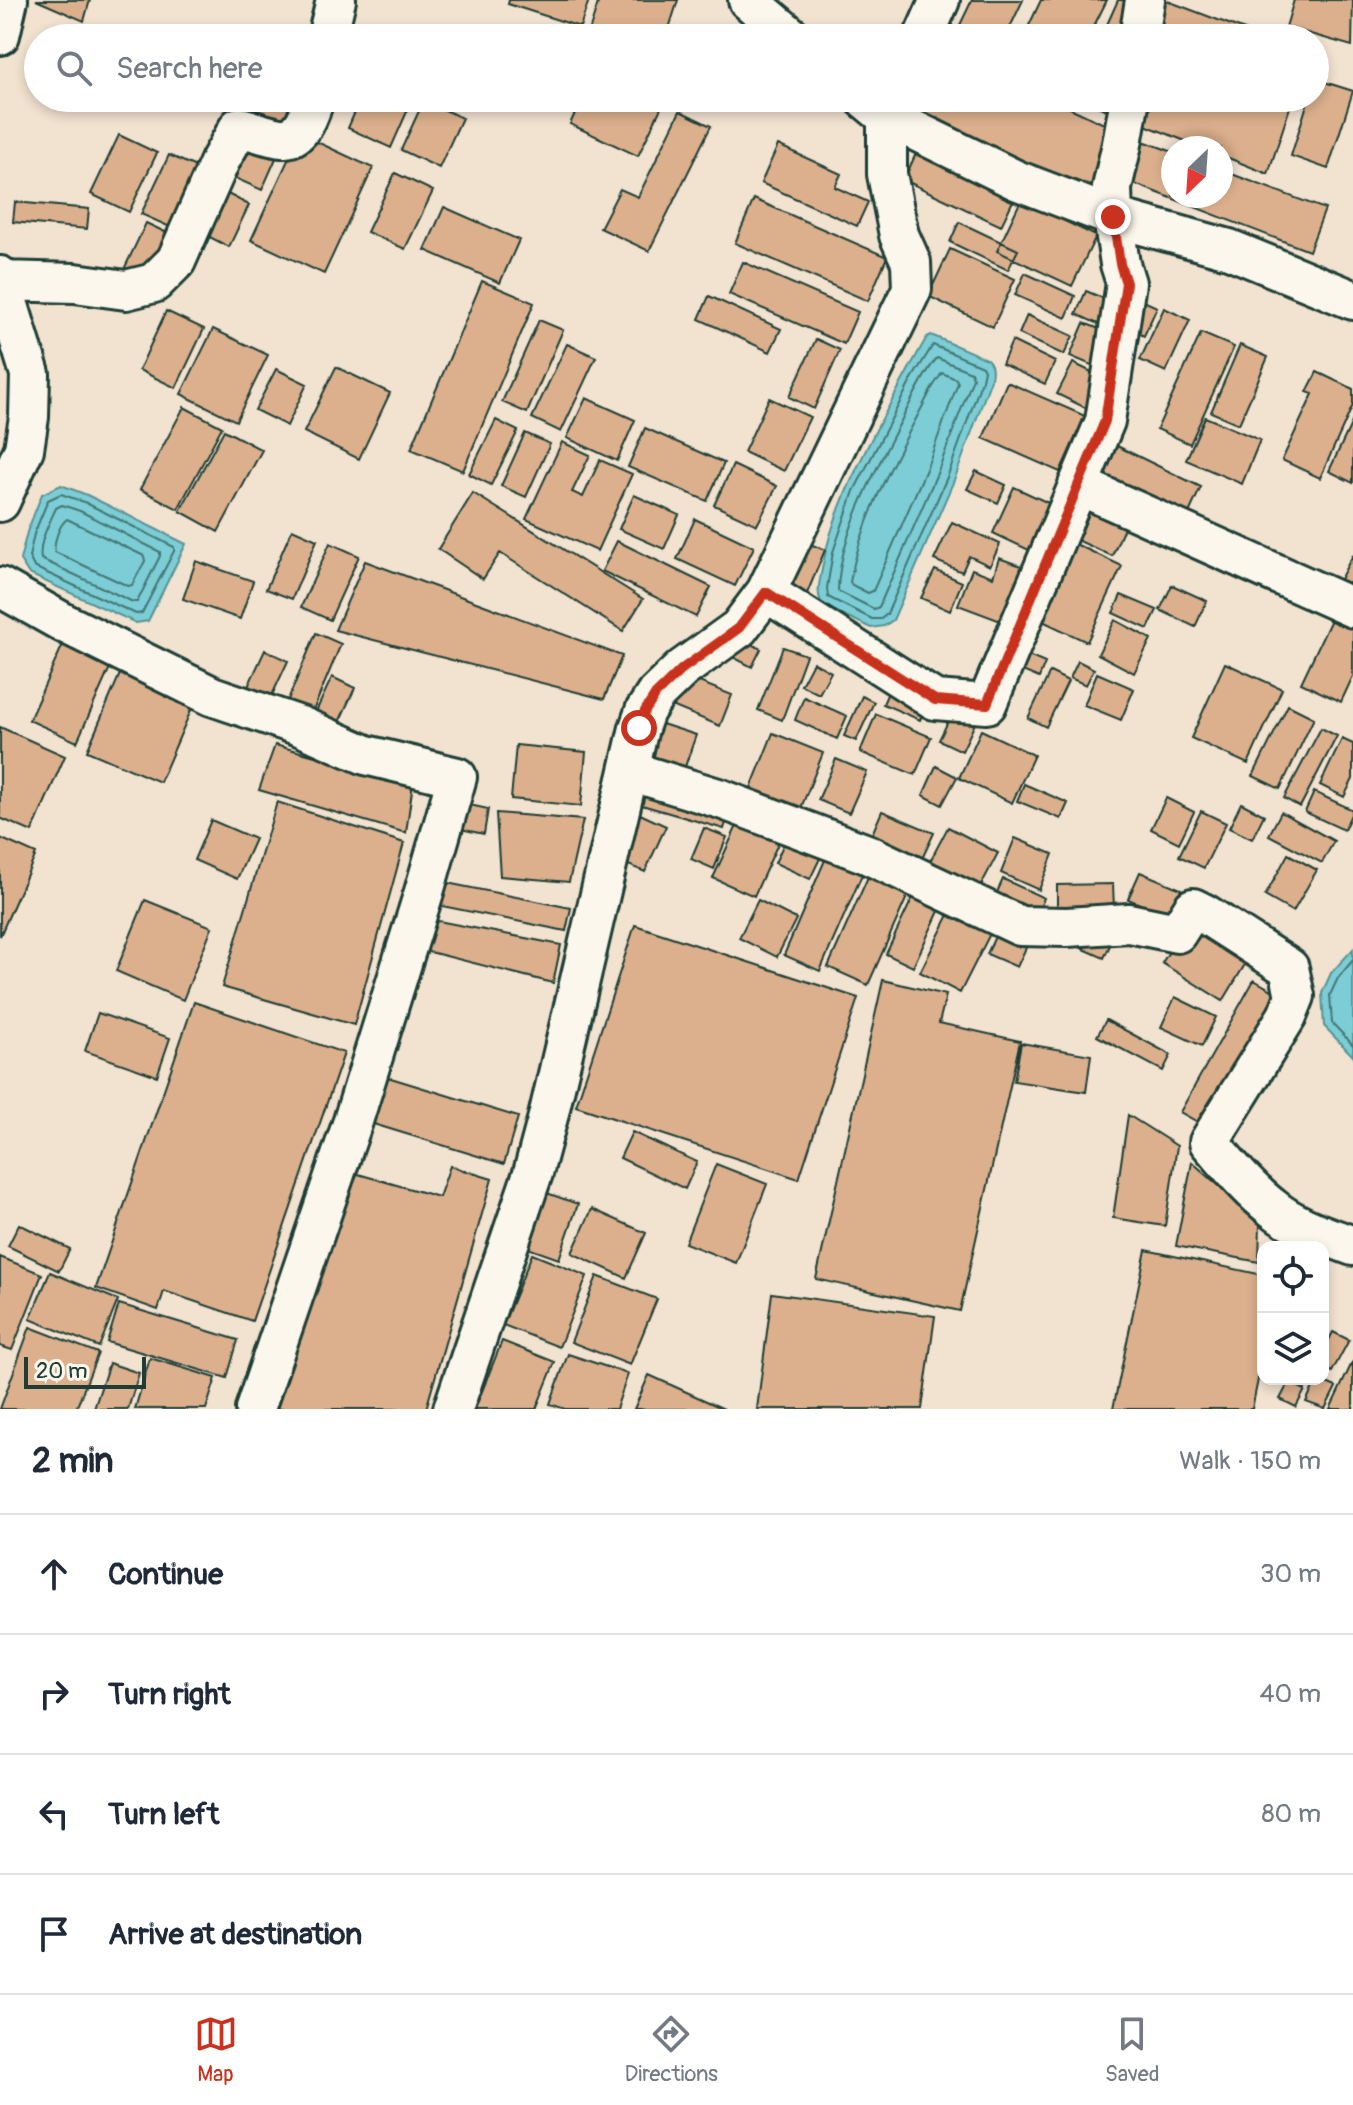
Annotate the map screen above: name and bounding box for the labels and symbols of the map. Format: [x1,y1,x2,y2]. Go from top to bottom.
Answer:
north arrow [1161,136,1233,208]
route end [1095,199,1131,235]
route start [621,710,657,746]
scale bar [24,1353,146,1389]

